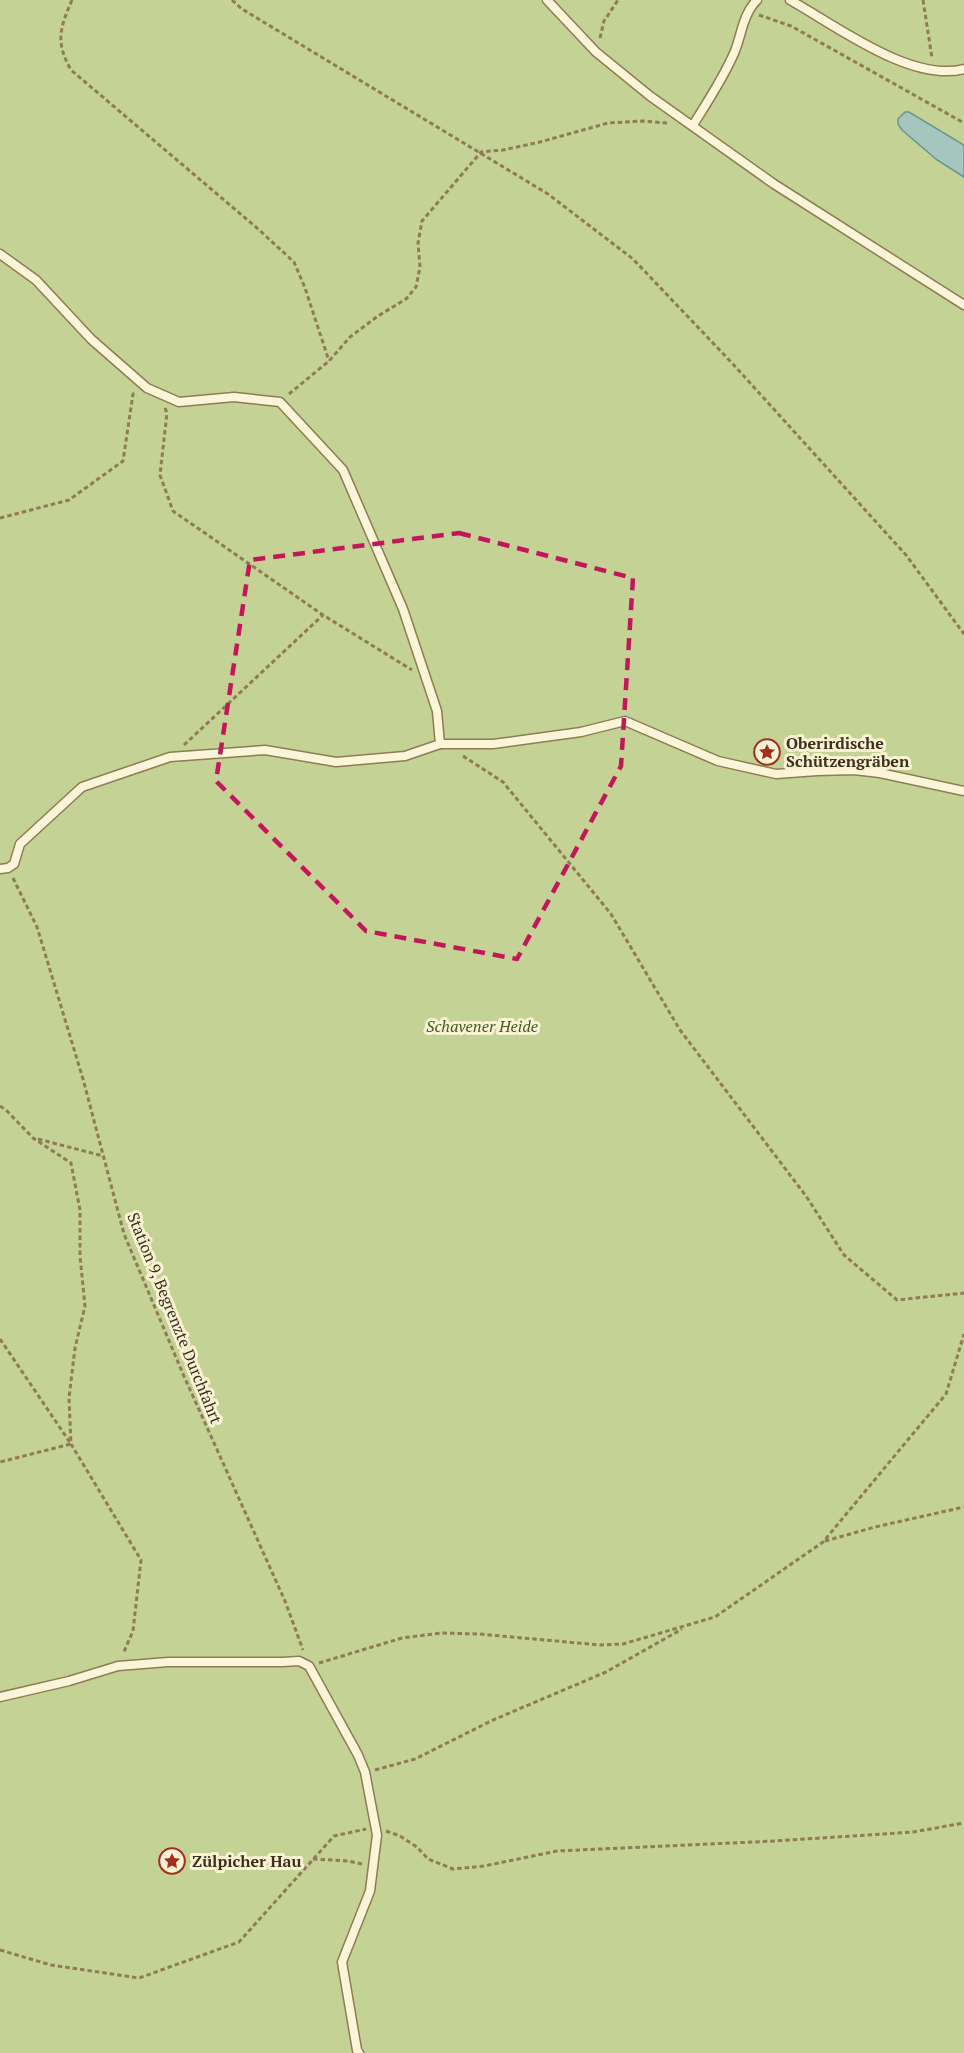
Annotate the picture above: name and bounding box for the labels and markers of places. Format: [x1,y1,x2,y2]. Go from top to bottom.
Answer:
place label: Oberirdische Schützengräben [786,732,910,772]
place icon: Oberirdische Schützengräben [752,737,782,767]
place icon: Zülpicher Hau [157,1846,187,1876]
place label: Zülpicher Hau [192,1850,301,1872]

